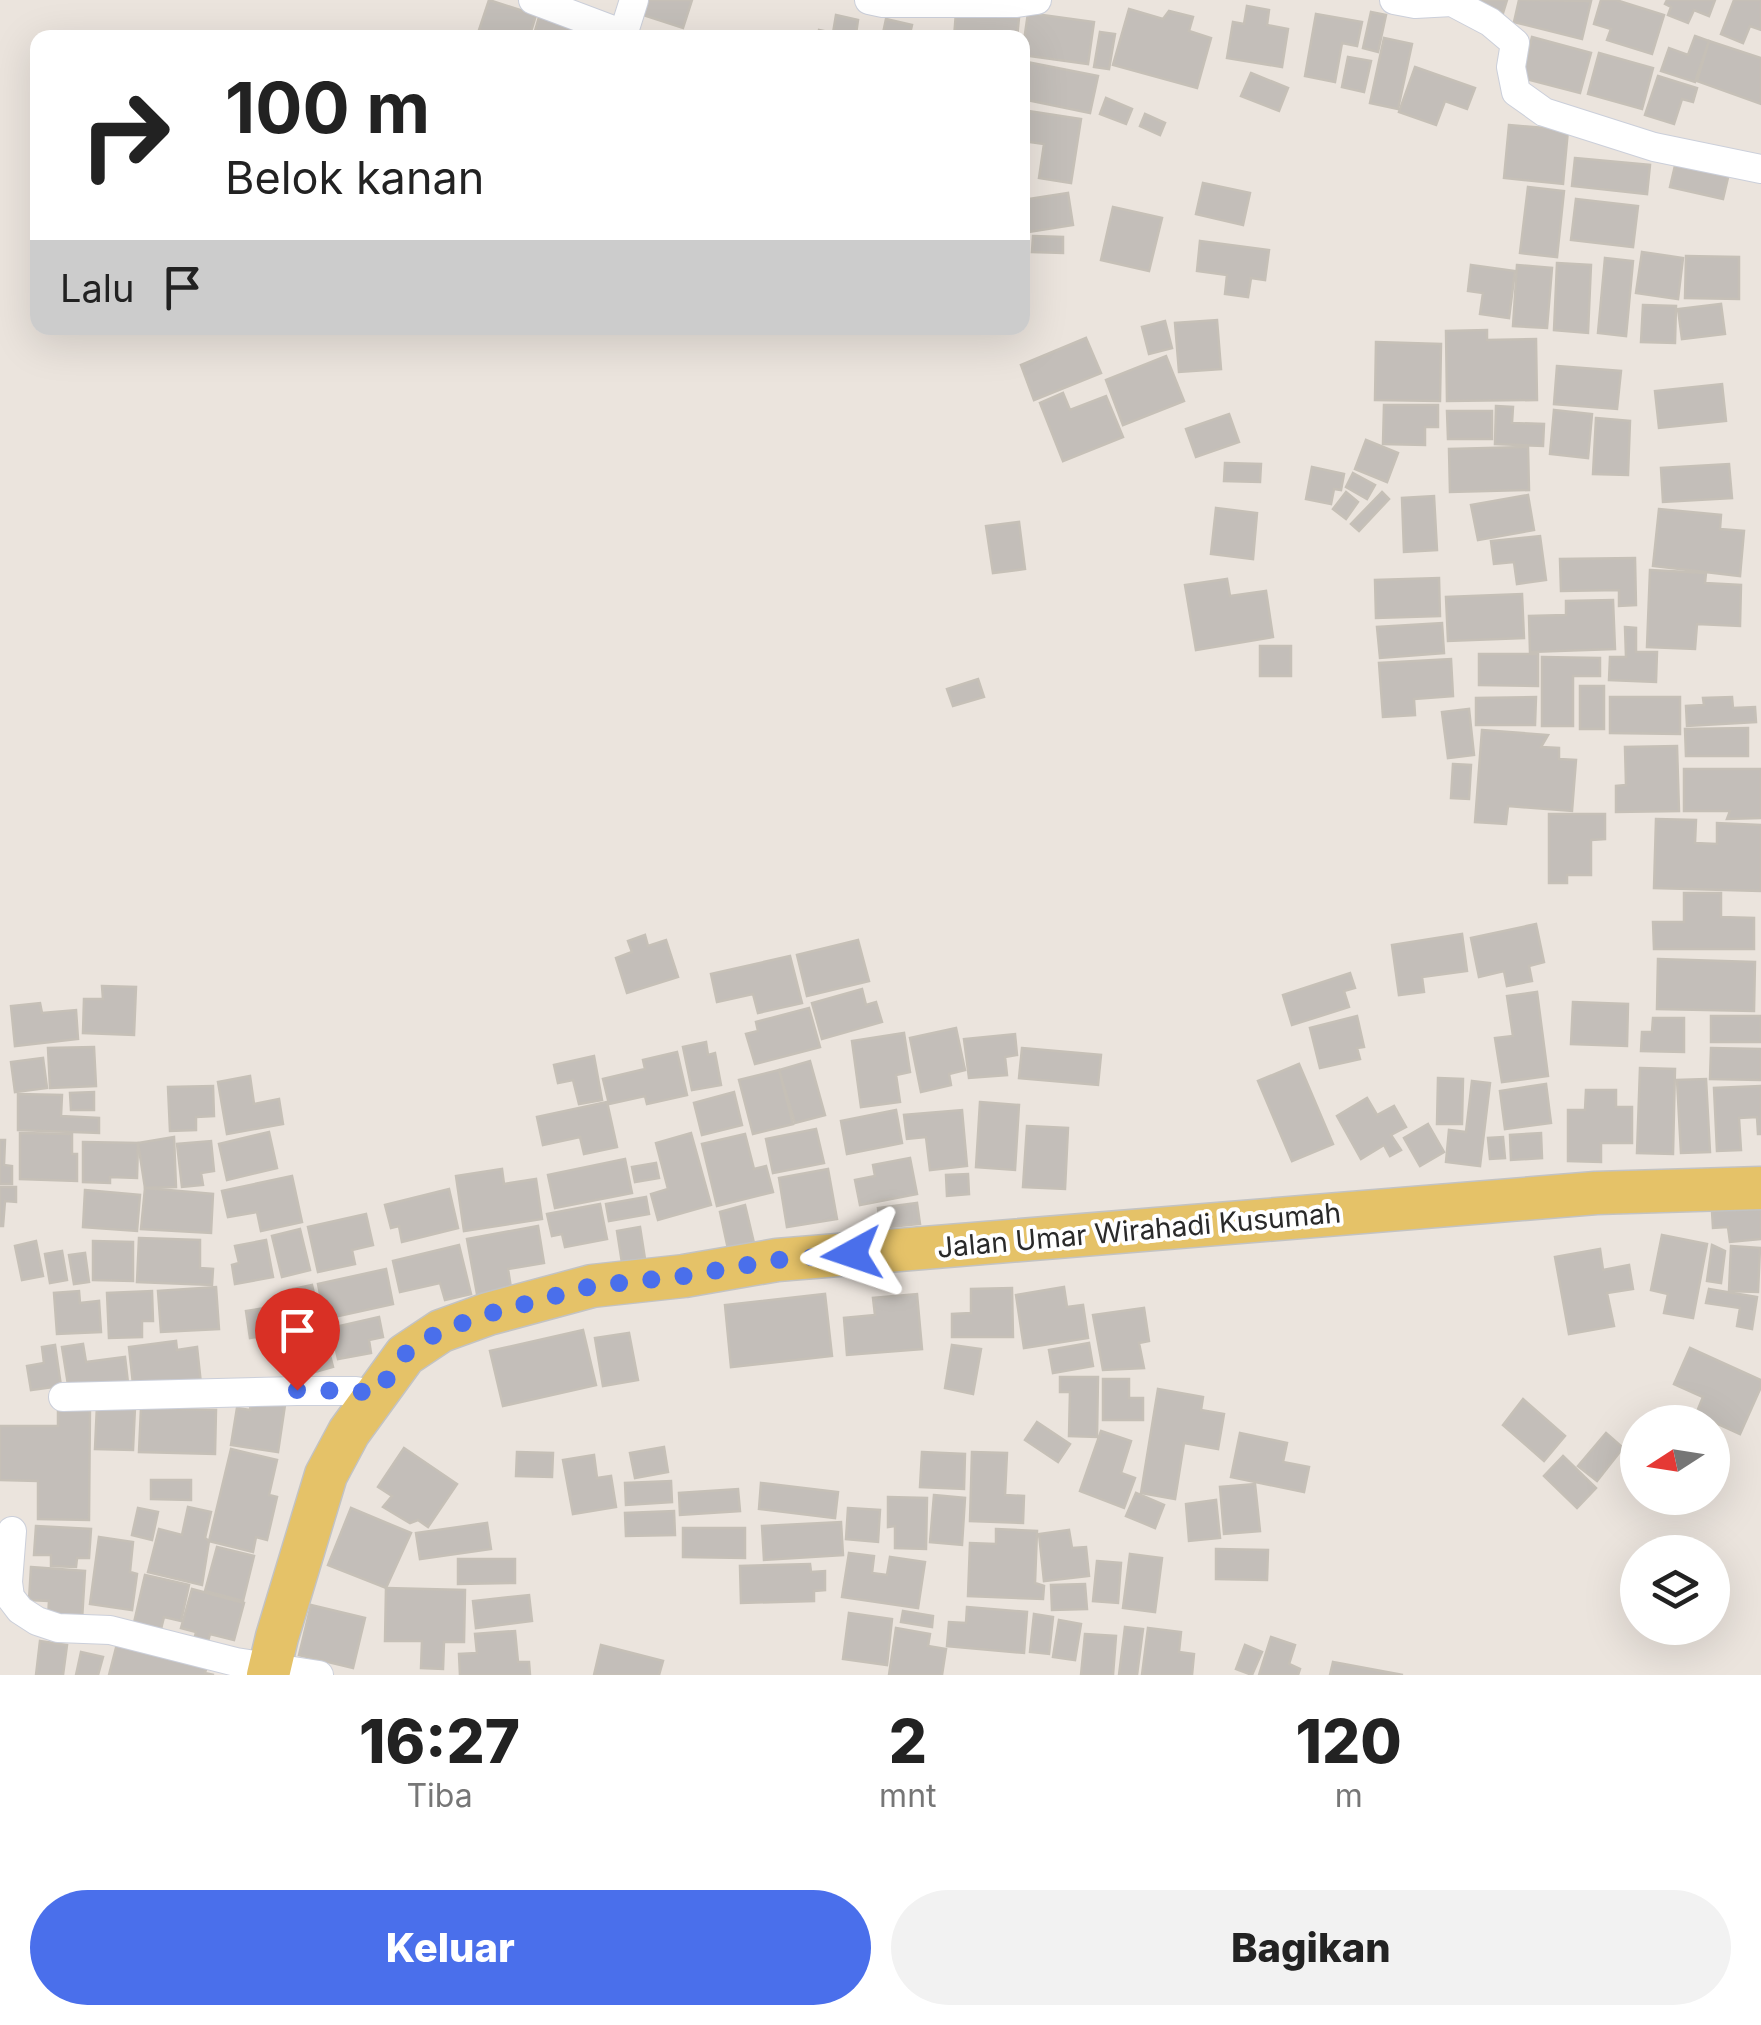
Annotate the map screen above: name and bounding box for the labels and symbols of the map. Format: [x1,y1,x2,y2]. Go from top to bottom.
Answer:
street label: Jalan Umar Wirahadi Kusumah [936,1195,1342,1265]
position arrow [800,1202,904,1306]
pin [255,1288,340,1391]
north arrow [1620,1405,1730,1515]

